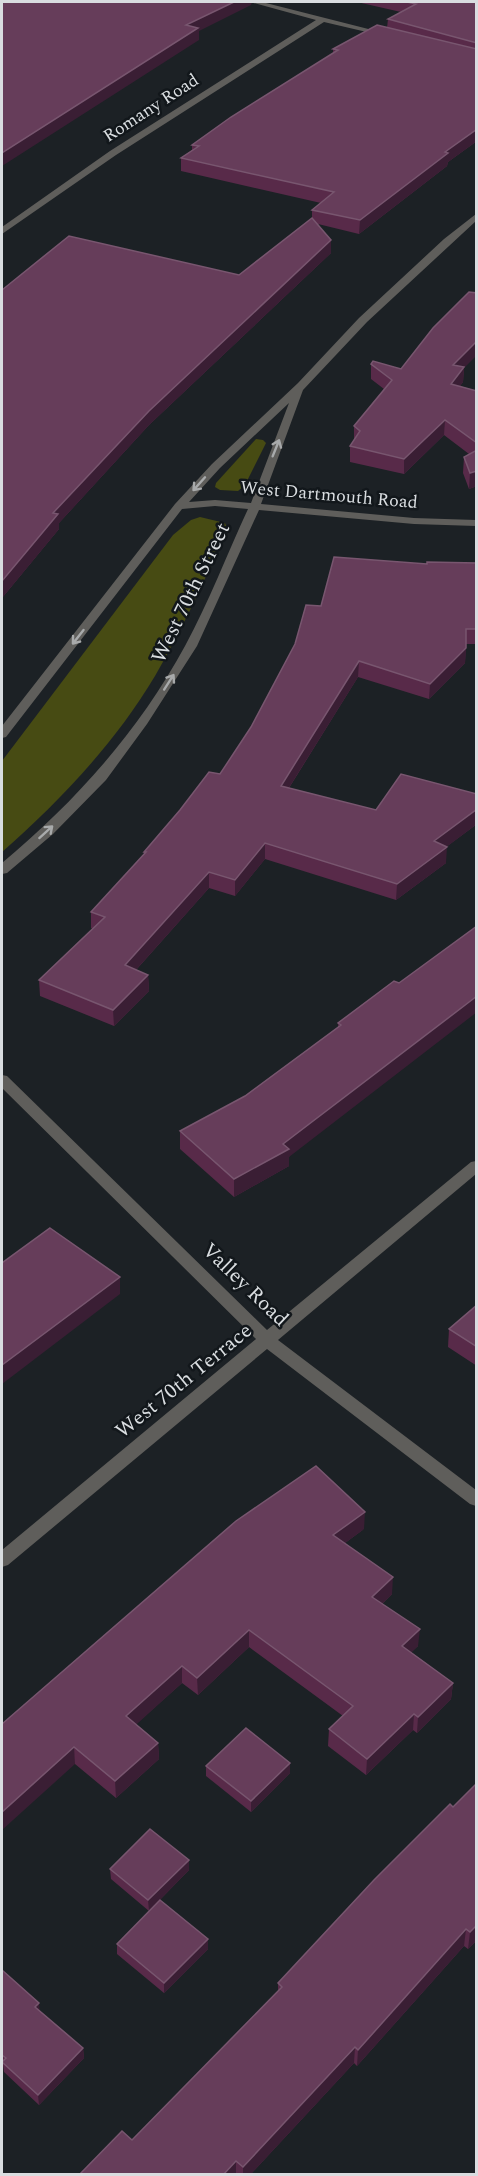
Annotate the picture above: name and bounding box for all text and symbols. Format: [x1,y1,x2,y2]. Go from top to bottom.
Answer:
street label: Romany Road [98,67,204,149]
one-way arrow [272,439,283,458]
street label: West Dartmouth Road [239,474,419,516]
one-way arrow [192,476,206,491]
street label: West 70th Street [143,517,239,669]
one-way arrow [72,629,85,645]
one-way arrow [163,674,175,691]
one-way arrow [38,825,53,839]
street label: Valley Road [194,1235,296,1335]
street label: West 70th Terrace [108,1316,260,1446]

